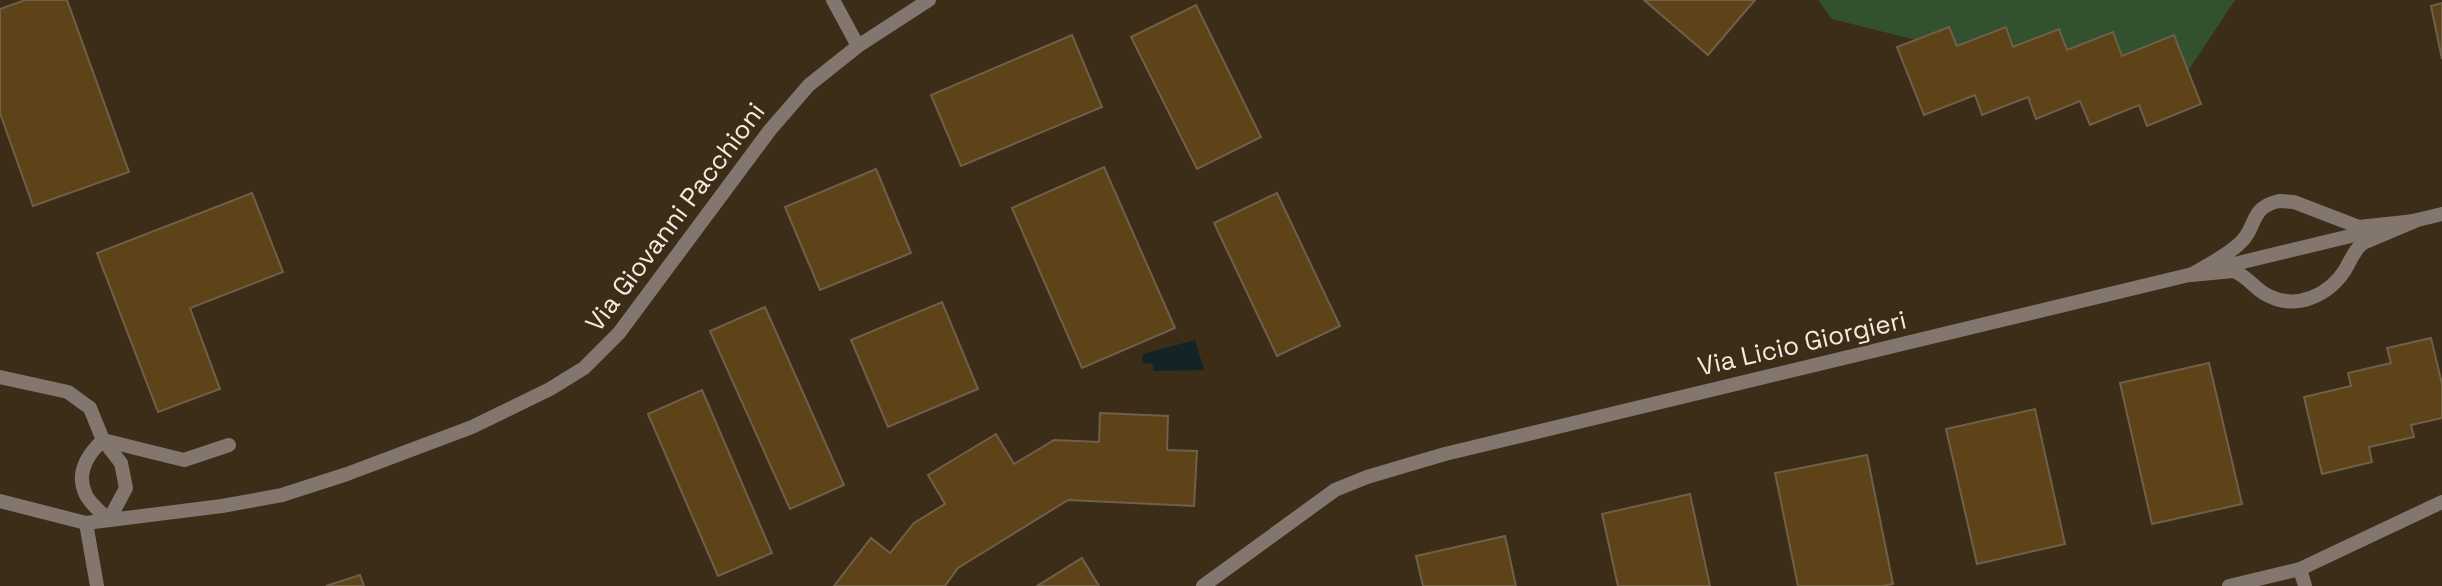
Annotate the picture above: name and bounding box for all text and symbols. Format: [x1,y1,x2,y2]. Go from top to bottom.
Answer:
street label: Via Giovanni Pacchioni [578,96,772,338]
street label: Via Licio Giorgieri [1694,302,1910,384]

